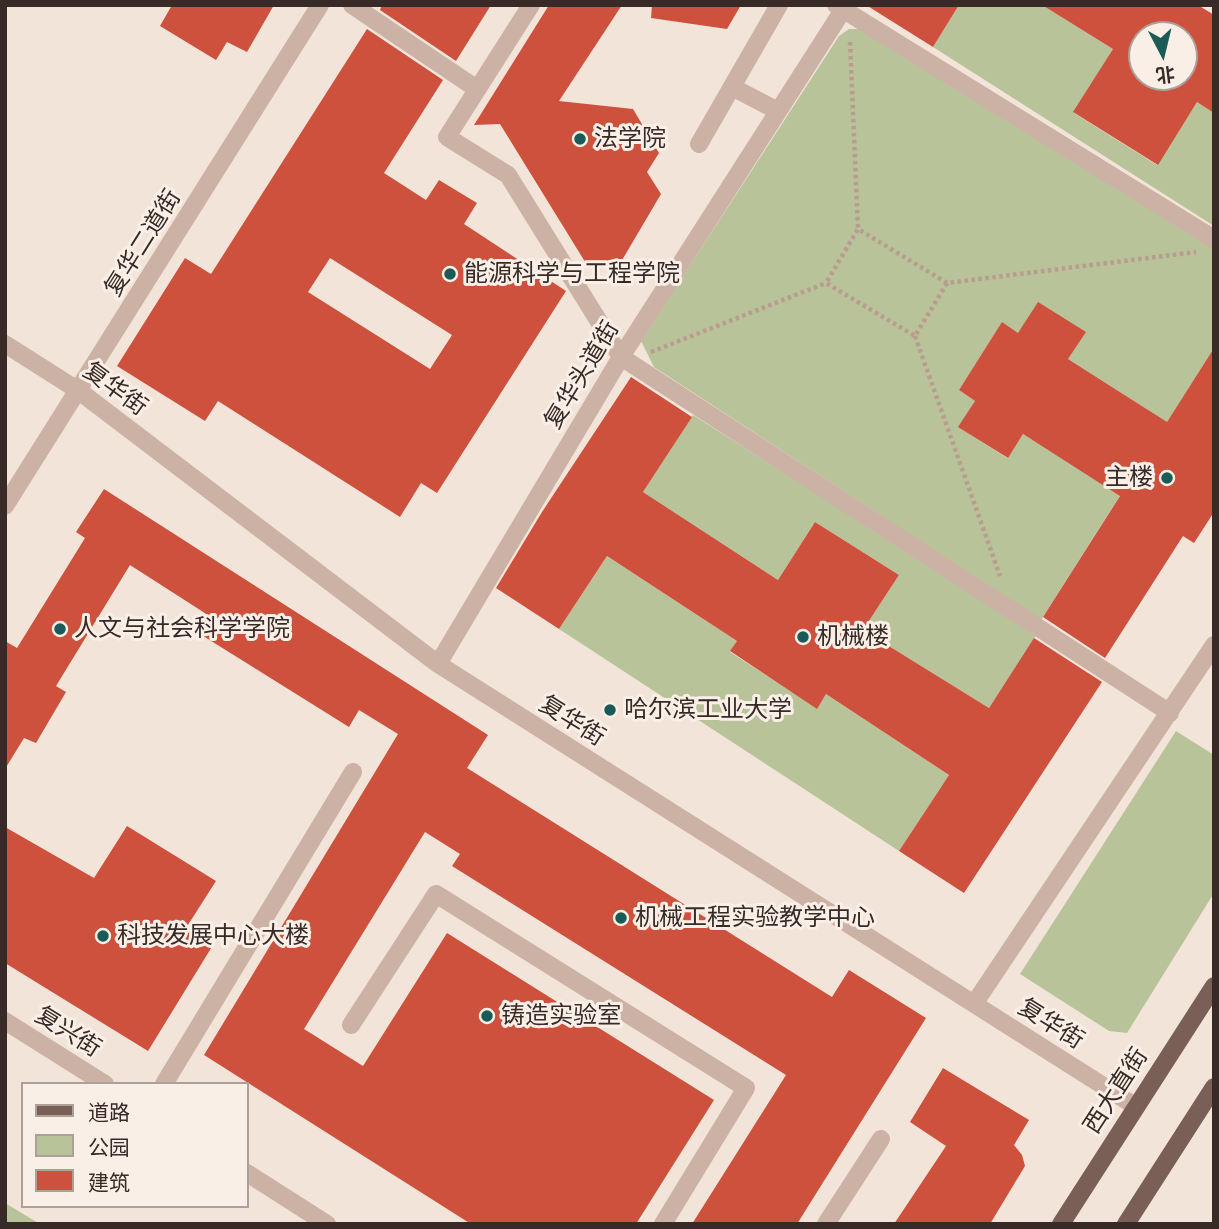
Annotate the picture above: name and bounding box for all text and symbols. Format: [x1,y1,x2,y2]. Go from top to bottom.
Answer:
north arrow [1128,21,1198,91]
text: 北 [1154,62,1176,88]
place label: 法学院 [594,125,666,153]
marker: 法学院 [572,131,588,147]
street label: 复华二道街 [99,184,187,302]
place label: 能源科学与工程学院 [464,260,680,288]
marker: 能源科学与工程学院 [442,266,458,282]
street label: 复华头道街 [539,316,625,434]
street label: 复华街 [77,356,153,422]
place label: 主楼 [1105,464,1153,492]
marker: 主楼 [1159,470,1175,486]
place label: 人文与社会科学学院 [74,615,290,643]
marker: 人文与社会科学学院 [52,621,68,637]
place label: 机械楼 [817,623,889,651]
marker: 机械楼 [795,629,811,645]
street label: 复华街 [534,690,610,752]
place label: 哈尔滨工业大学 [624,696,792,724]
marker: 哈尔滨工业大学 [602,702,618,718]
place label: 机械工程实验教学中心 [635,904,875,932]
marker: 机械工程实验教学中心 [613,910,629,926]
place label: 科技发展中心大楼 [117,922,309,950]
marker: 科技发展中心大楼 [95,928,111,944]
street label: 复华街 [1013,993,1089,1055]
street label: 复兴街 [30,1001,106,1063]
place label: 铸造实验室 [501,1002,621,1030]
marker: 铸造实验室 [479,1008,495,1024]
street label: 西大直街 [1078,1043,1154,1139]
legend [21,1082,248,1208]
text: 道路 [88,1099,130,1125]
text: 公园 [88,1134,130,1160]
text: 建筑 [88,1169,130,1195]

